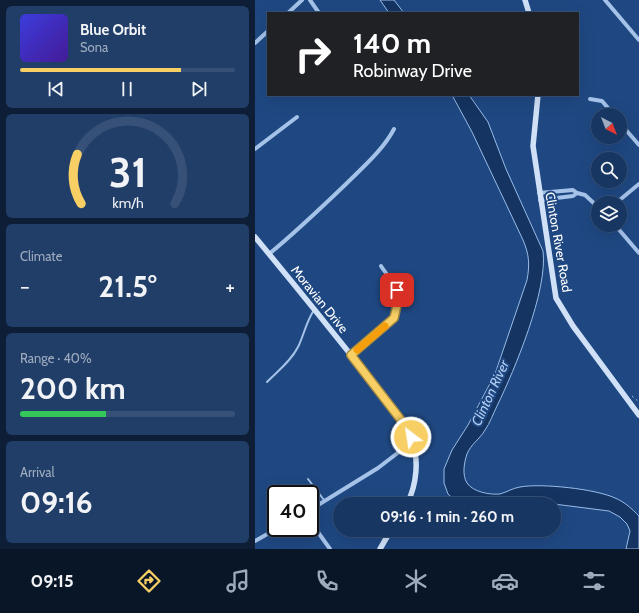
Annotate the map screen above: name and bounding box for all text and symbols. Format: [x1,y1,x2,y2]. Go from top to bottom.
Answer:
text: Blue Orbit [80,21,146,39]
text: 140 m [353,26,431,60]
icon: right [287,28,339,80]
text: Sona [80,39,108,55]
text: Robinway Drive [353,60,472,82]
icon: previous [45,78,67,100]
icon: pause [116,78,138,100]
icon: next [188,78,210,100]
north arrow [591,108,627,144]
map controls [591,108,627,232]
text: 31 [109,147,146,197]
button: search [591,152,627,188]
street label: Clinton River Road [542,191,576,293]
text: km/h [112,194,143,212]
button: layers [591,196,627,232]
text: Climate [20,248,62,264]
street label: Moravian Drive [288,262,352,336]
text: 21.5° [98,268,157,305]
text: − [20,273,30,300]
text: + [225,273,235,300]
pin [380,273,414,307]
icon: arrive [386,279,408,301]
text: Range · 40% [20,350,92,366]
water label: Clinton River [467,357,513,429]
text: 200 km [20,370,126,407]
position arrow [390,416,432,458]
text: Arrival [20,464,55,480]
text: 09:16 [20,484,93,521]
speed limit sign: 40 [267,485,319,537]
text: 09:16 · 1 min · 260 m [380,508,514,526]
icon: directions [135,567,163,595]
icon: music [224,567,252,595]
icon: phone [313,567,341,595]
icon: climate [402,567,430,595]
icon: car [491,567,519,595]
icon: filters [580,567,608,595]
text: 09:15 [31,570,74,592]

